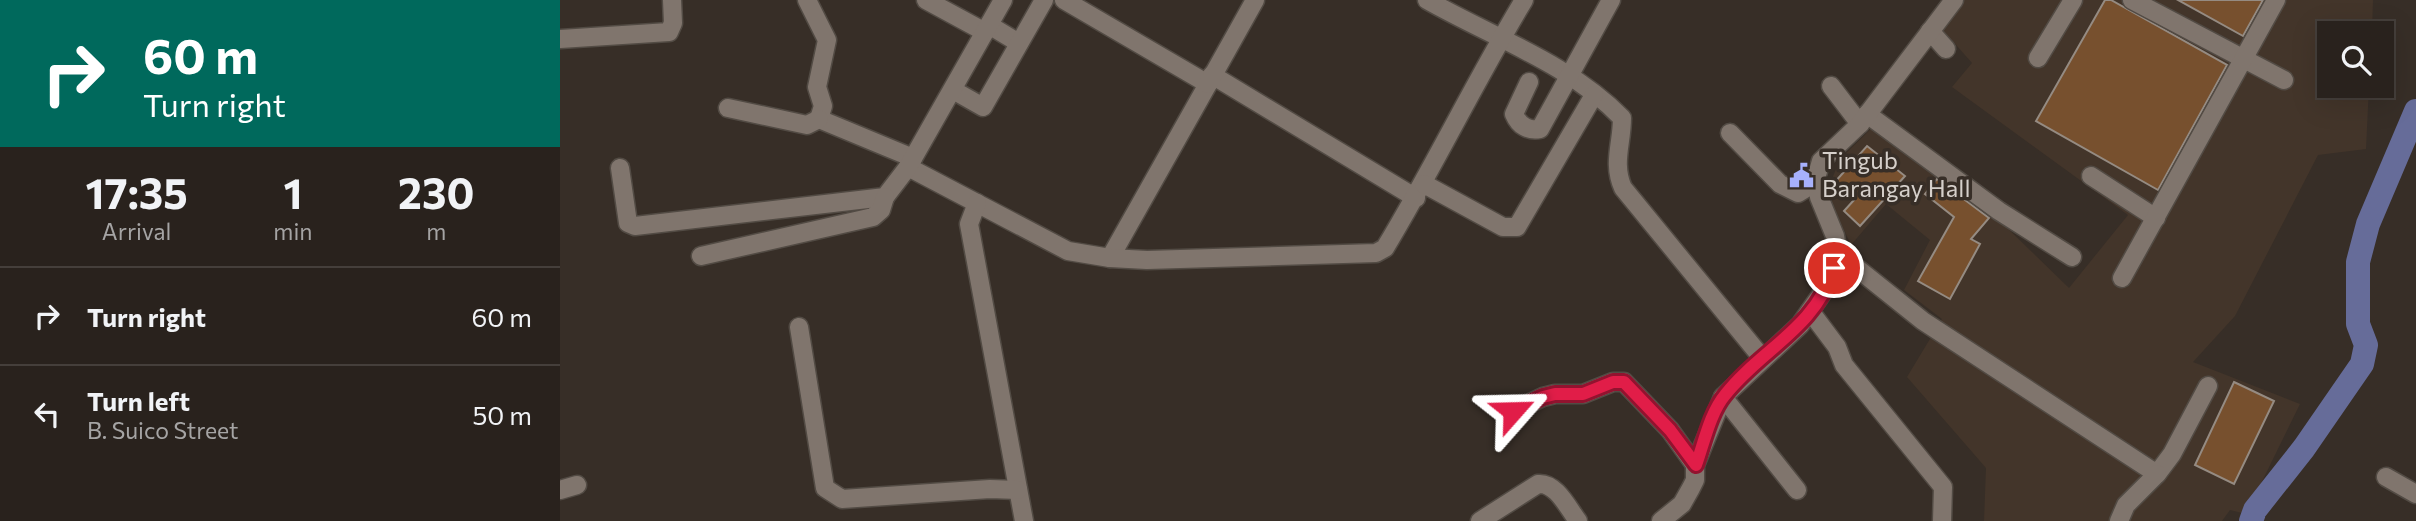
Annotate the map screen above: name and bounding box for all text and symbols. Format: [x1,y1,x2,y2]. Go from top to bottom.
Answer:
map controls [2317,21,2394,98]
button: search [2317,21,2394,98]
text: 60 m [143,24,258,84]
icon: right [28,28,119,119]
text: Turn right [143,84,286,124]
place label: Tingub Barangay Hall [1822,145,1971,202]
public building icon: Tingub Barangay Hall [1788,161,1816,189]
text: 17:35 [86,166,188,218]
text: 1 [283,166,302,218]
text: 230 [398,166,474,218]
text: Arrival [102,217,171,245]
text: min [273,217,313,245]
text: m [426,217,446,245]
pin [1804,238,1864,298]
icon: arrive [1815,249,1853,287]
icon: right [28,297,66,335]
text: Turn right [87,301,206,332]
text: 60 m [472,301,532,332]
position arrow [1476,374,1550,448]
text: Turn left [87,385,190,416]
icon: left [28,395,66,433]
text: 50 m [472,399,532,430]
text: B. Suico Street [87,416,238,444]

